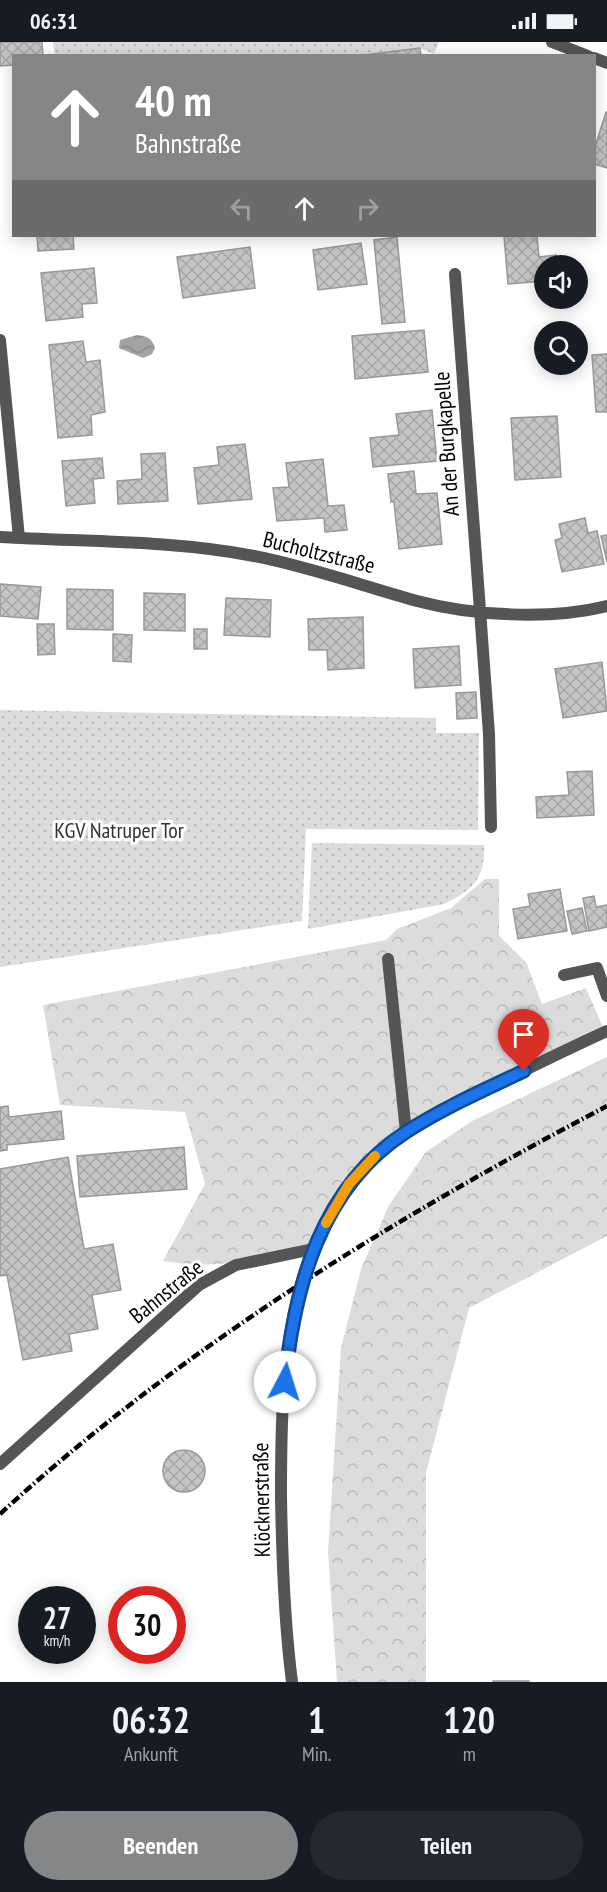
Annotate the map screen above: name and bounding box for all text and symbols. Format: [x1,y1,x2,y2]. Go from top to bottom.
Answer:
text: 06:31 [30,7,78,35]
text: 40 m [135,73,212,128]
icon: ahead [36,78,114,156]
text: Bahnstraße [135,126,241,160]
icon: left [225,192,258,225]
icon: ahead [288,192,321,225]
icon: right [351,192,384,225]
map controls [534,255,588,375]
button: sound [534,255,588,309]
button: search [534,321,588,375]
street label: An der Burgkapelle [427,371,465,517]
street label: Bucholtzstraße [260,525,378,579]
park label: KGV Natruper Tor [54,816,184,844]
pin [498,1009,549,1071]
icon: arrive [507,1018,540,1051]
street label: Bahnstraße [124,1253,208,1329]
position arrow [253,1350,317,1414]
street label: Klöcknerstraße [246,1442,276,1558]
speed limit sign: 30 [108,1586,186,1664]
text: 27 [43,1598,71,1637]
text: km/h [44,1631,70,1650]
text: 06:32 [112,1696,190,1743]
text: 1 [308,1696,325,1743]
text: 120 [443,1696,495,1743]
text: Ankunft [124,1741,178,1767]
text: Min. [302,1741,331,1767]
text: m [463,1741,476,1767]
button: Beenden [24,1811,298,1880]
button: Teilen [310,1811,583,1880]

